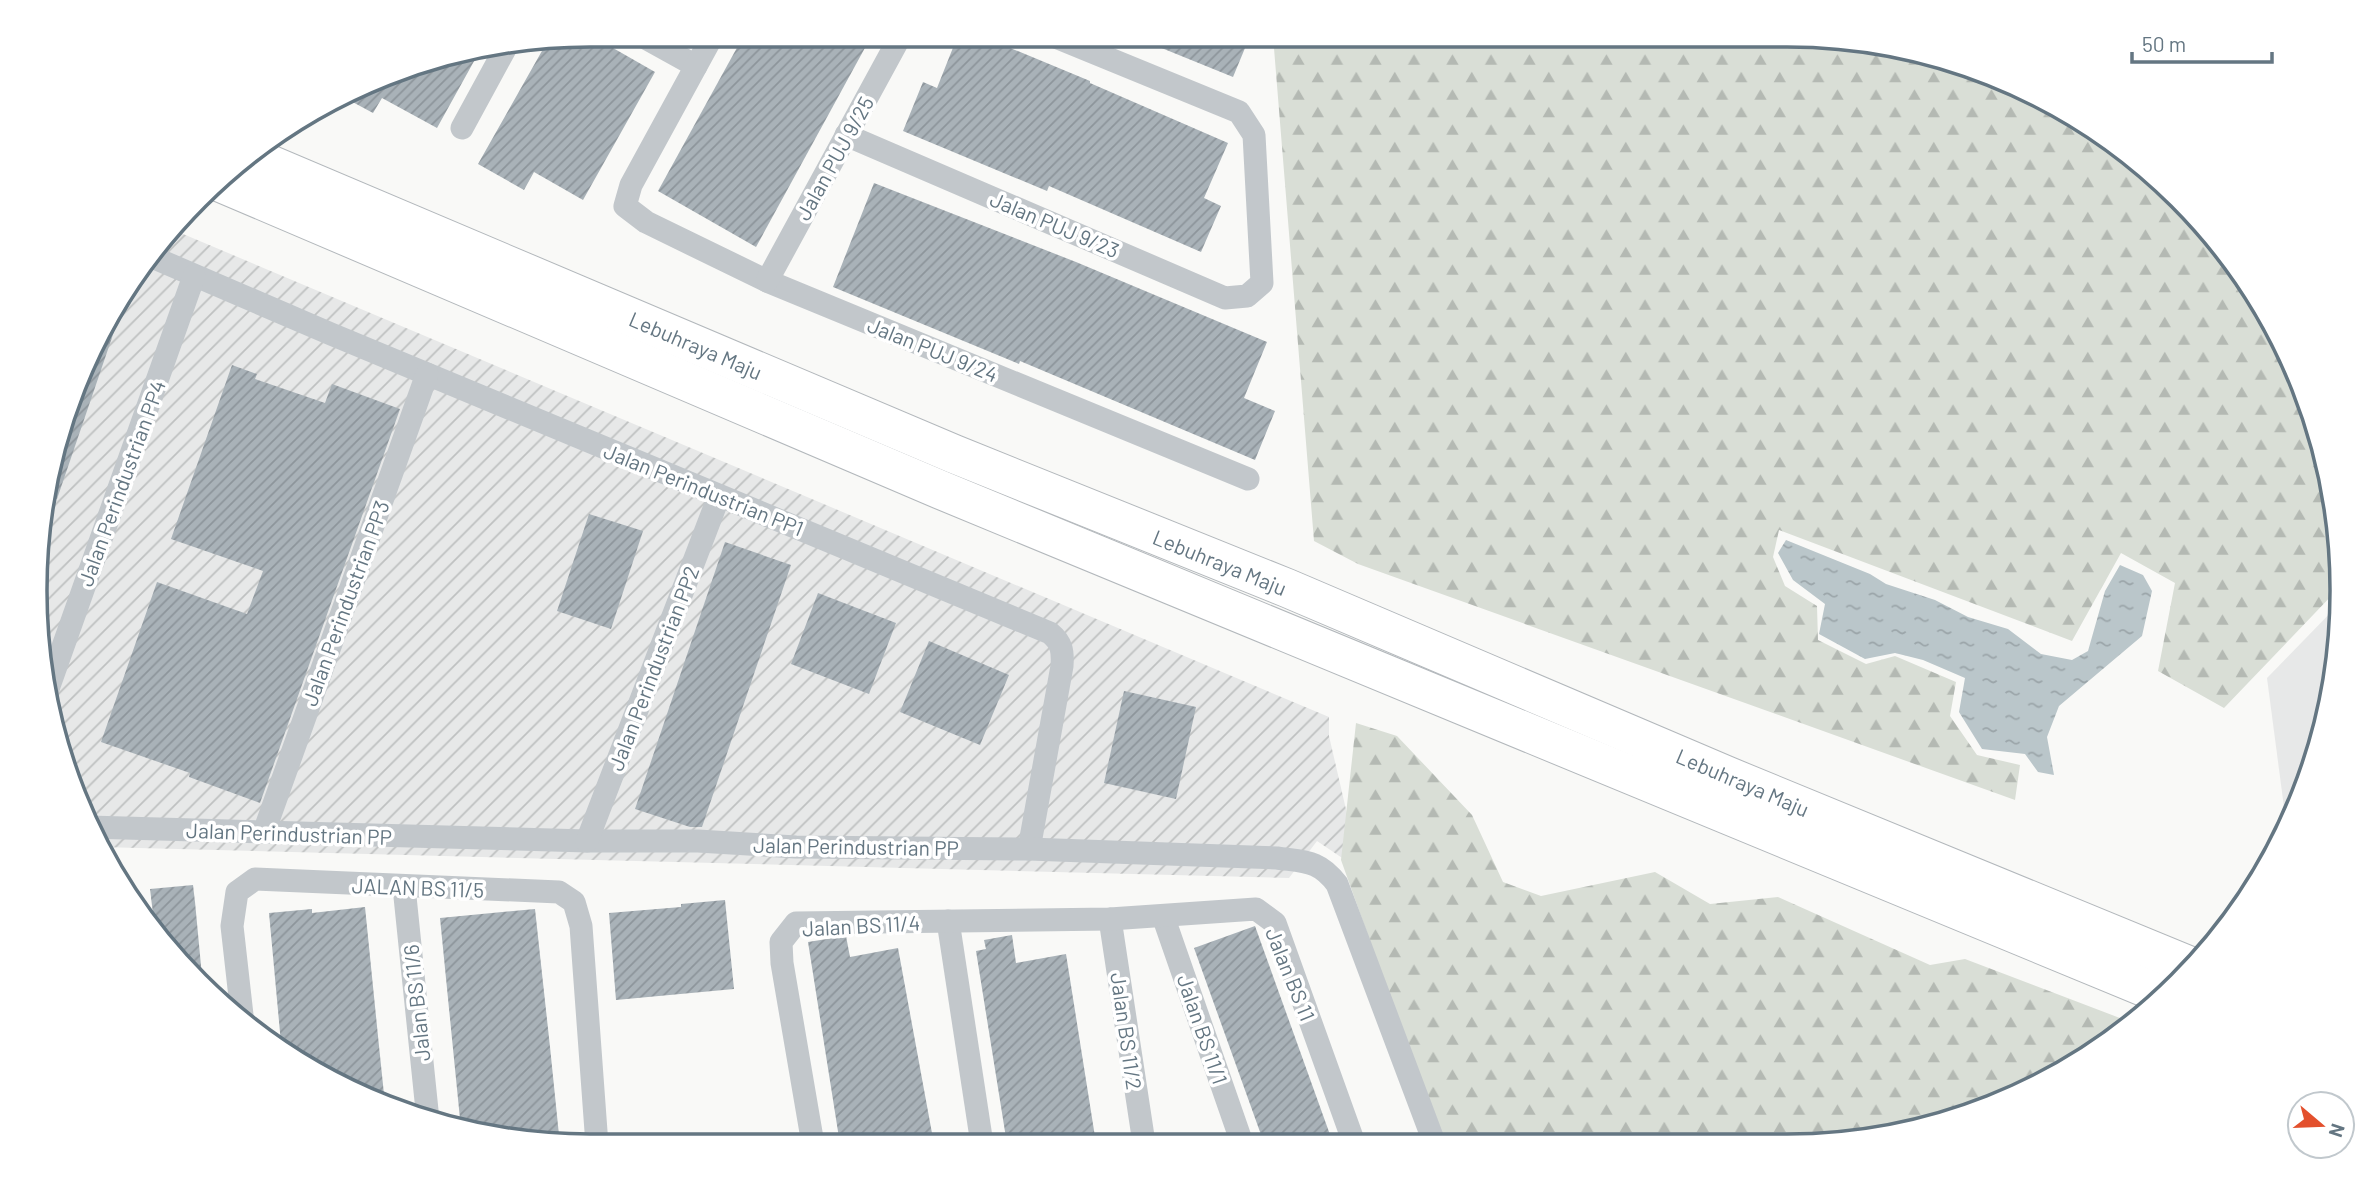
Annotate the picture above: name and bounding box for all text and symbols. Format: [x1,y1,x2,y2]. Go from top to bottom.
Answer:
scale bar [2132,21,2272,65]
text: 50 m [2142,31,2186,56]
street label: Jalan PUJ 9/25 [790,92,878,224]
street label: Jalan PUJ 9/23 [987,186,1123,262]
street label: Lebuhraya Maju [626,306,766,384]
street label: Jalan PUJ 9/24 [864,311,1002,387]
street label: Jalan Perindustrian PP4 [72,377,170,589]
street label: Jalan Perindustrian PP1 [600,437,808,541]
street label: Jalan Perindustrian PP3 [296,497,394,709]
street label: Lebuhraya Maju [1150,524,1290,600]
street label: Jalan Perindustrian PP2 [602,562,704,774]
street label: Lebuhraya Maju [1673,743,1813,821]
street label: Jalan Perindustrian PP [186,817,392,849]
street label: Jalan Perindustrian PP [753,832,959,860]
street label: JALAN BS 11/5 [351,872,485,902]
street label: Jalan BS 11/4 [801,909,921,941]
street label: Jalan BS 11 [1261,924,1321,1024]
street label: Jalan BS 11/6 [397,943,435,1063]
street label: Jalan BS 11/2 [1106,971,1148,1091]
street label: Jalan BS 11/1 [1173,971,1233,1087]
north arrow [2286,1090,2356,1160]
text: N [2325,1121,2350,1140]

